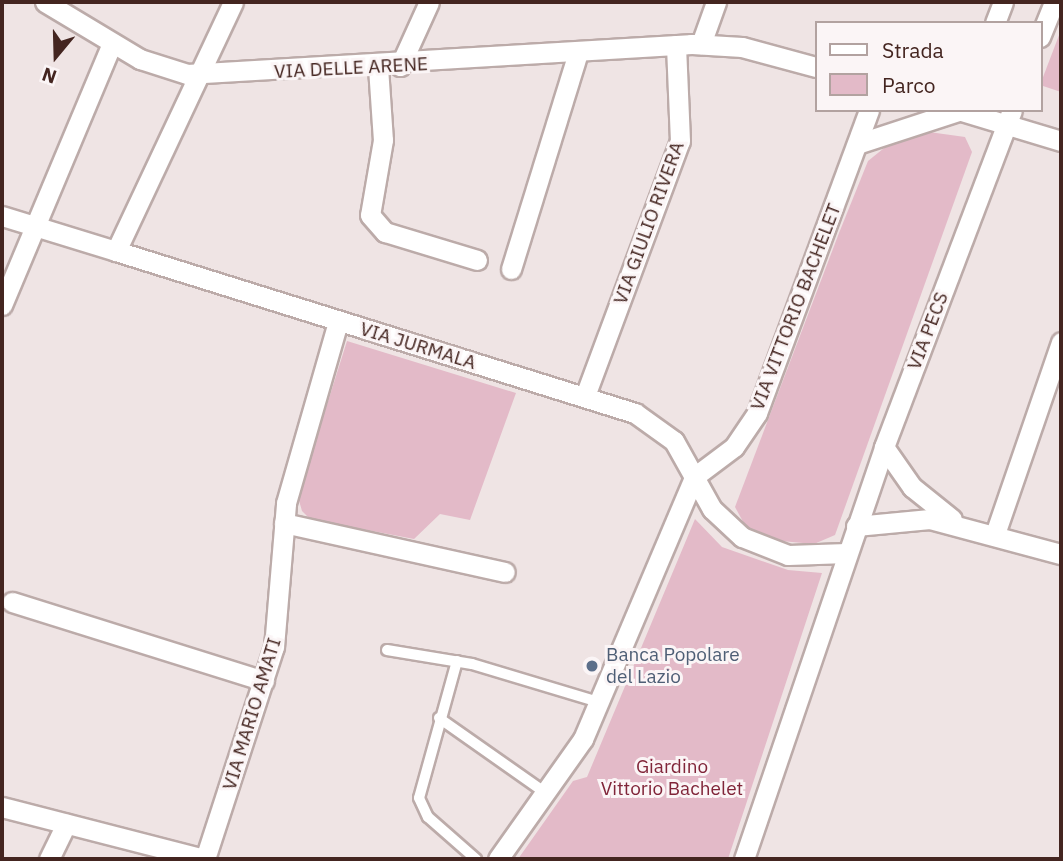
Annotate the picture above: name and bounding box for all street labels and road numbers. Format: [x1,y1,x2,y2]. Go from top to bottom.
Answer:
street label: VIA DELLE ARENE [273,53,429,83]
street label: VIA GIULIO RIVERA [609,139,689,307]
street label: VIA VITTORIO BACHELET [746,200,846,414]
street label: VIA PECS [903,289,953,373]
street label: VIA JURMALA [357,318,479,374]
street label: VIA MARIO AMATI [218,635,286,793]

